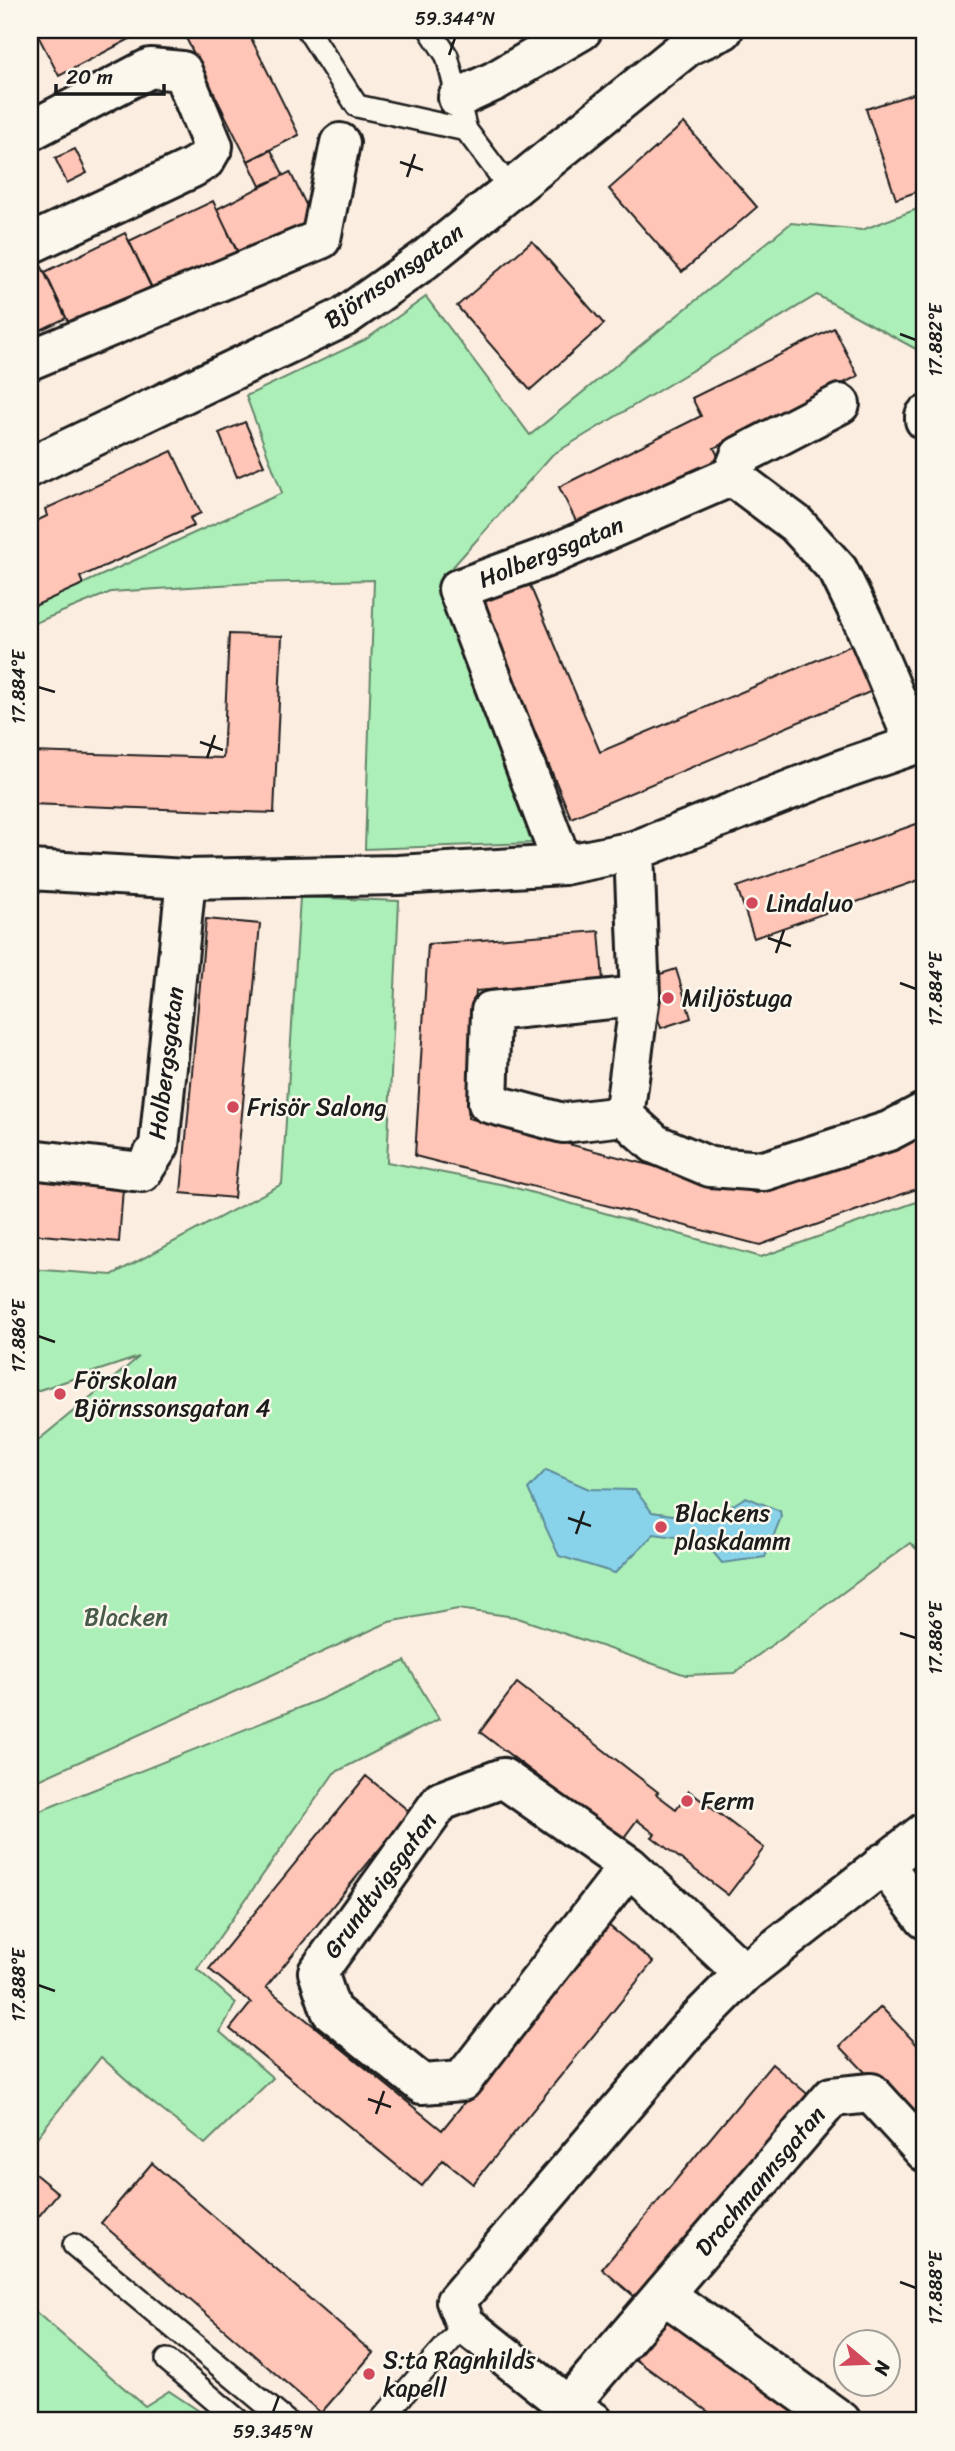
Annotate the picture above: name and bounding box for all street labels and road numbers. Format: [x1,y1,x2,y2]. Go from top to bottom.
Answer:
street label: Björnsonsgatan [315,212,473,340]
street label: Holbergsgatan [472,504,630,600]
street label: Holbergsgatan [136,984,196,1142]
street label: Grundtvigsgatan [312,1802,448,1968]
street label: Drachmannsgatan [684,2096,836,2266]

